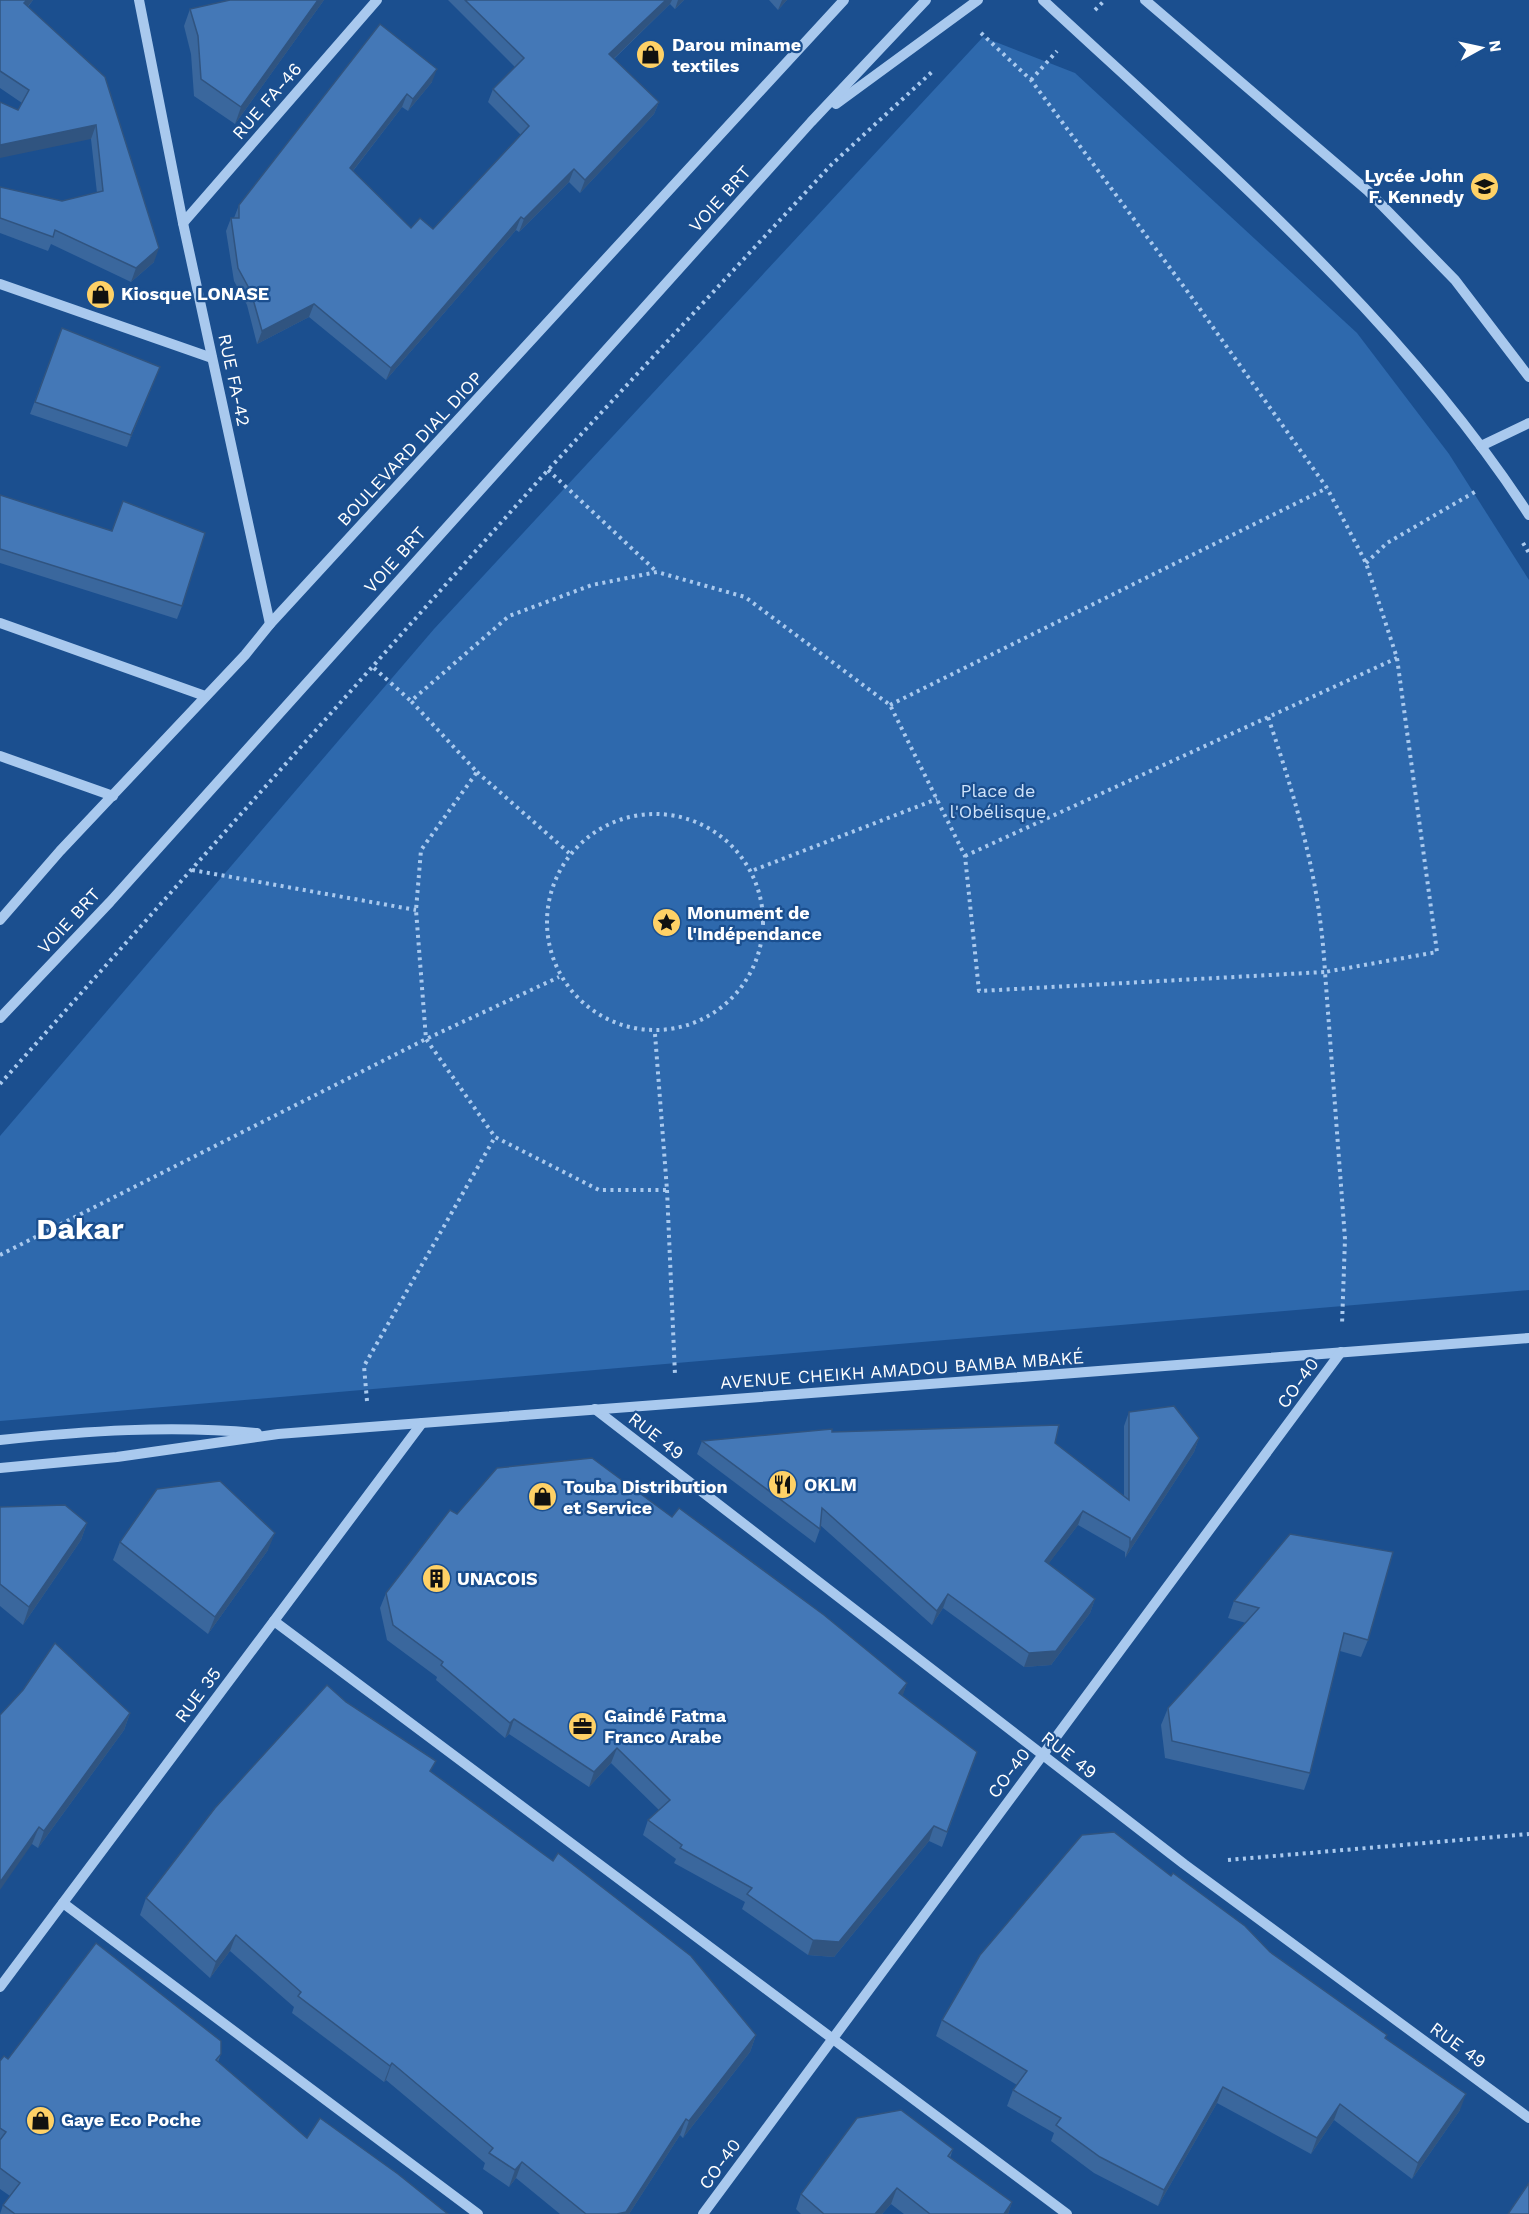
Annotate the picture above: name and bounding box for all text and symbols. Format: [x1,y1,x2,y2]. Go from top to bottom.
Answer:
north arrow [1451,18,1511,78]
place label: Darou miname textiles [672,34,801,76]
shop icon: Darou miname textiles [635,39,667,71]
text: N [1485,39,1506,53]
street label: RUE FA-46 [228,58,306,143]
street label: VOIE BRT [684,161,755,236]
place label: Lycée John F. Kennedy [1365,165,1465,207]
school or university icon: Lycée John F. Kennedy [1469,170,1501,202]
shop icon: Kiosque LONASE [84,278,116,310]
place label: Kiosque LONASE [121,283,269,304]
street label: RUE FA-42 [214,332,255,428]
street label: BOULEVARD DIAL DIOP [333,367,487,530]
street label: VOIE BRT [359,522,430,597]
park label: Place de l'Obélisque [950,780,1046,822]
street label: VOIE BRT [33,883,104,958]
place label: Monument de l'Indépendance [687,902,822,944]
place icon: Monument de l'Indépendance [650,907,682,939]
district label: Dakar [36,1211,124,1246]
street label: AVENUE CHEIKH AMADOU BAMBA MBAKÉ [719,1346,1085,1393]
street label: CO-40 [1272,1353,1323,1412]
street label: RUE 49 [624,1407,688,1464]
restaurant icon: OKLM [767,1469,799,1501]
place label: OKLM [804,1474,857,1495]
place label: Touba Distribution et Service [563,1476,728,1518]
shop icon: Touba Distribution et Service [526,1481,558,1513]
building icon: UNACOIS [420,1563,452,1595]
place label: UNACOIS [457,1568,538,1589]
street label: RUE 35 [170,1663,225,1726]
place label: Gaindé Fatma Franco Arabe [604,1705,727,1747]
office icon: Gaindé Fatma Franco Arabe [567,1710,599,1742]
street label: RUE 49 [1037,1726,1101,1783]
street label: CO-40 [983,1744,1034,1802]
street label: RUE 49 [1426,2017,1491,2072]
shop icon: Gaye Eco Poche [24,2104,56,2136]
place label: Gaye Eco Poche [61,2109,201,2130]
street label: CO-40 [694,2134,745,2193]

